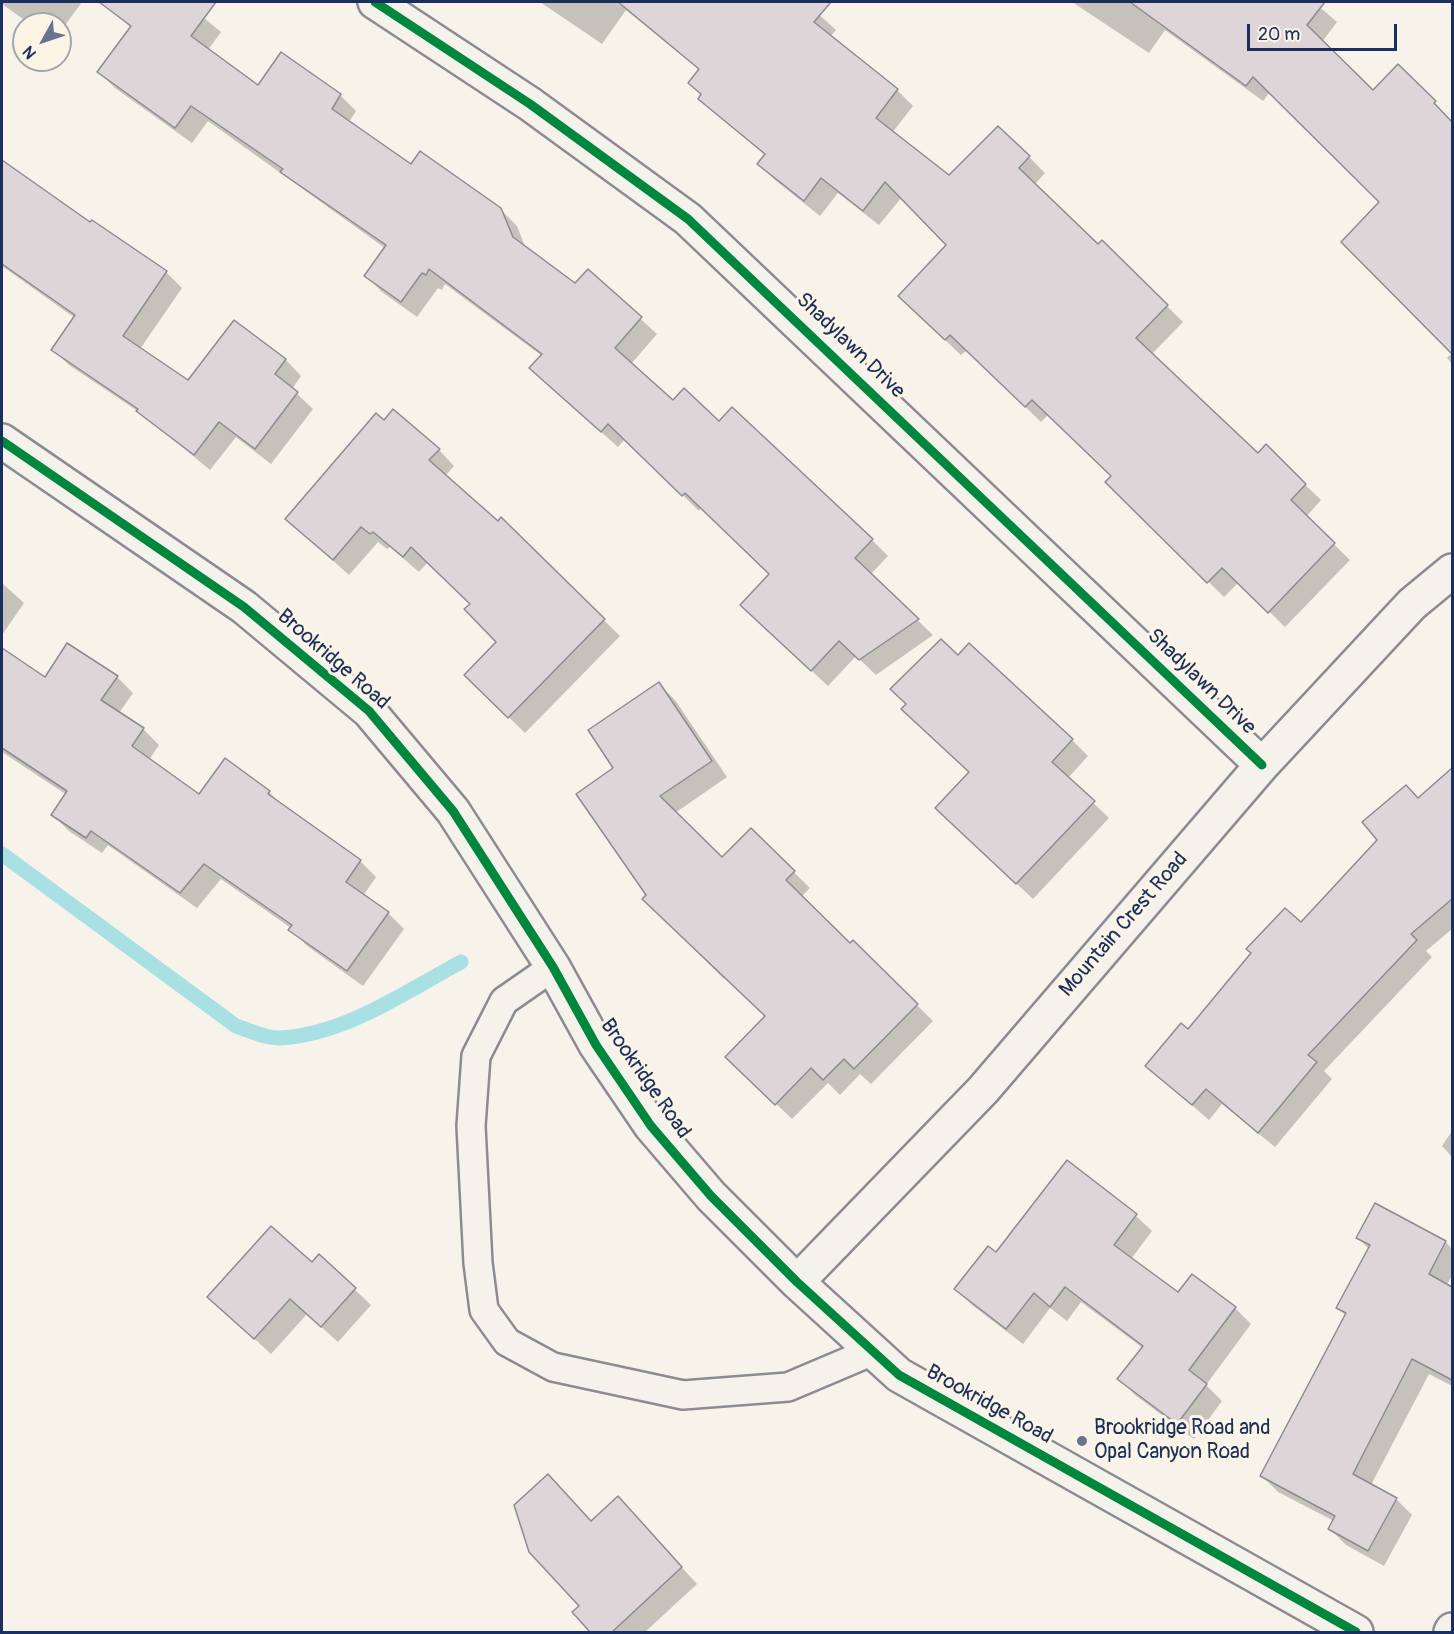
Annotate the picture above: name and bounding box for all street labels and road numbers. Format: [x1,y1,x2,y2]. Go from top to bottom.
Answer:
street label: Shadylawn Drive [790,288,910,404]
street label: Brookridge Road [272,604,394,716]
street label: Shadylawn Drive [1141,624,1261,740]
street label: Mountain Crest Road [1054,848,1194,1002]
street label: Brookridge Road [594,1014,696,1144]
street label: Brookridge Road [921,1360,1057,1450]

